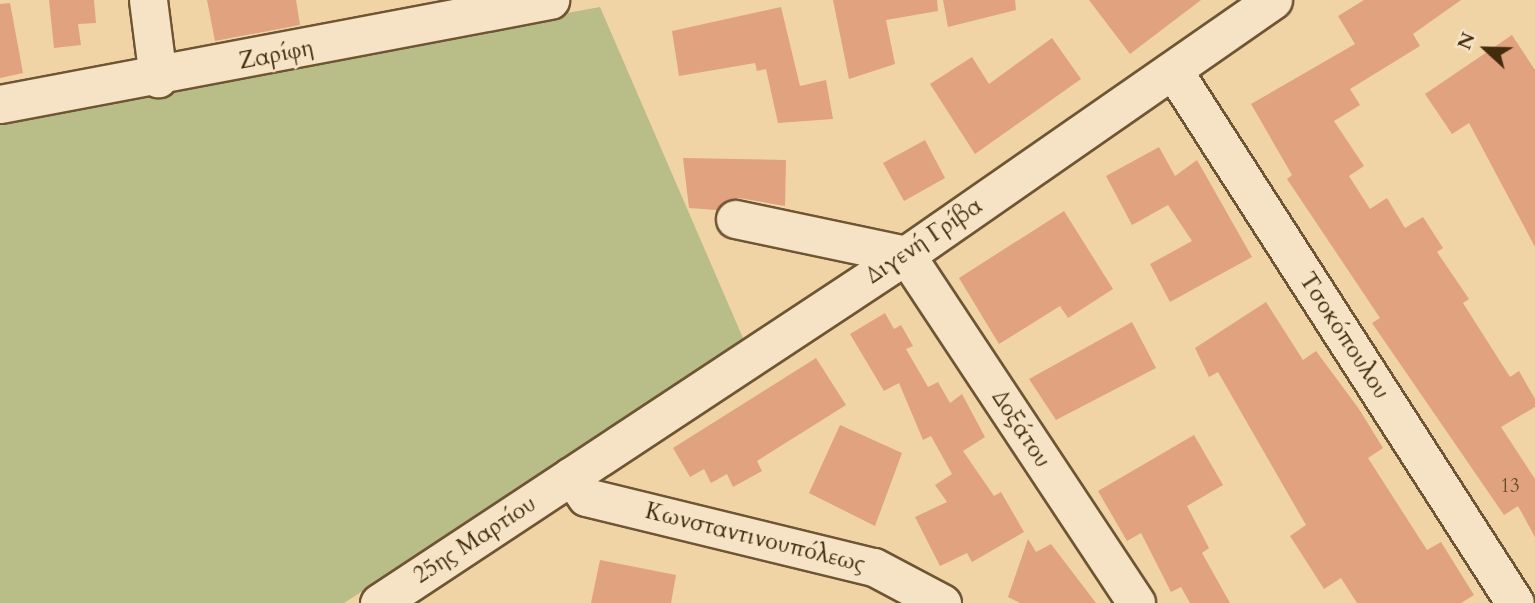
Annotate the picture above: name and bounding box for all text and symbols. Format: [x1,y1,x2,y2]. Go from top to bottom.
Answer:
north arrow [1451,14,1521,84]
text: N [1451,29,1482,54]
street label: Ζαρίφη [237,34,315,76]
street label: Διγενή Γρίβα [861,192,987,290]
street label: Τσοκόπουλου [1293,268,1395,404]
street label: Δοξάτου [986,385,1056,473]
house number: 13 [1500,476,1520,498]
street label: 25ης Μαρτίου [409,490,541,590]
street label: Κωνσταντινουπόλεως [642,497,868,579]

